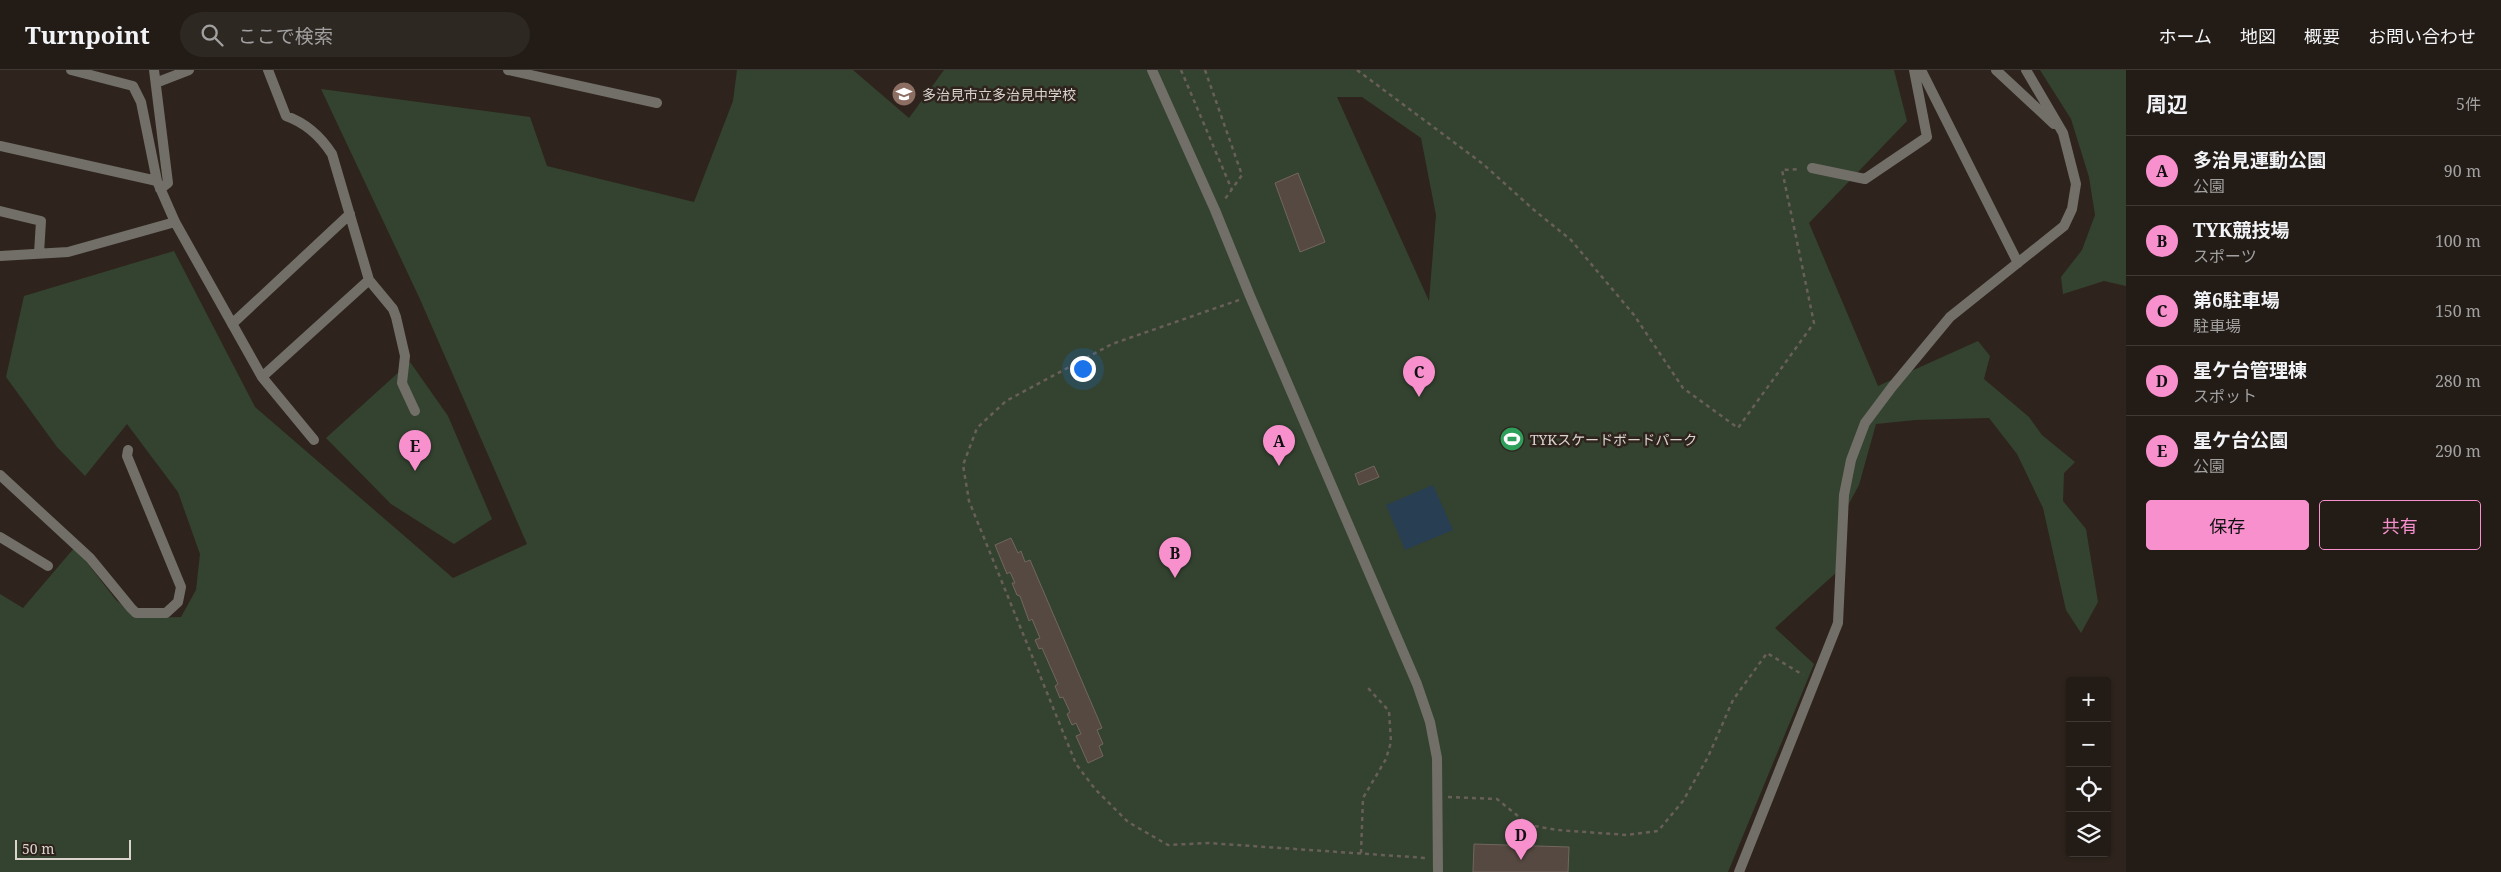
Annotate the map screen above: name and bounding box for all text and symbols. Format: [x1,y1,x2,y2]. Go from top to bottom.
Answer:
search box [180,12,530,57]
text: Turnpoint [25,18,150,51]
icon: search [198,21,226,49]
text: ここで検索 [238,23,333,49]
text: ホーム [2159,24,2212,48]
text: 地図 [2240,24,2276,48]
text: 概要 [2304,24,2340,48]
text: お問い合わせ [2368,24,2476,48]
school or university icon: 多治見市立多治見中学校 [891,81,917,107]
place label: 多治見市立多治見中学校 [922,85,1076,104]
text: 周辺 [2146,90,2188,118]
text: 5件 [2456,93,2481,115]
text: 多治見運動公園 [2193,147,2326,173]
text: A [2156,160,2168,182]
text: 90 m [2444,160,2481,182]
text: 公園 [2193,175,2225,197]
text: TYK競技場 [2193,217,2290,243]
text: B [2157,230,2167,252]
text: 100 m [2435,230,2481,252]
text: スポーツ [2193,245,2257,267]
text: 第6駐車場 [2193,287,2280,313]
text: C [2157,300,2167,322]
text: 150 m [2435,300,2481,322]
text: 駐車場 [2193,315,2241,337]
your location [1070,356,1096,382]
pin: C [1403,356,1435,397]
text: 星ケ台管理棟 [2193,357,2307,383]
text: D [2156,370,2168,392]
text: 280 m [2435,370,2481,392]
text: スポット [2193,385,2257,407]
pin: A [1263,425,1295,466]
sports icon: TYKスケードボードパーク [1499,426,1525,452]
text: 星ケ台公園 [2193,427,2288,453]
pin: E [399,430,431,471]
place label: TYKスケードボードパーク [1530,430,1697,449]
text: E [2157,440,2167,462]
text: 290 m [2435,440,2481,462]
text: 公園 [2193,455,2225,477]
button: 保存 [2146,500,2309,550]
button: 共有 [2319,500,2481,550]
pin: B [1159,537,1191,578]
map controls [2066,677,2111,857]
button: + [2066,677,2111,722]
button: − [2066,722,2111,767]
button: locate [2066,767,2111,812]
button: layers [2066,812,2111,857]
pin: D [1505,819,1537,860]
scale bar [15,837,131,860]
text: 50 m [22,839,55,858]

